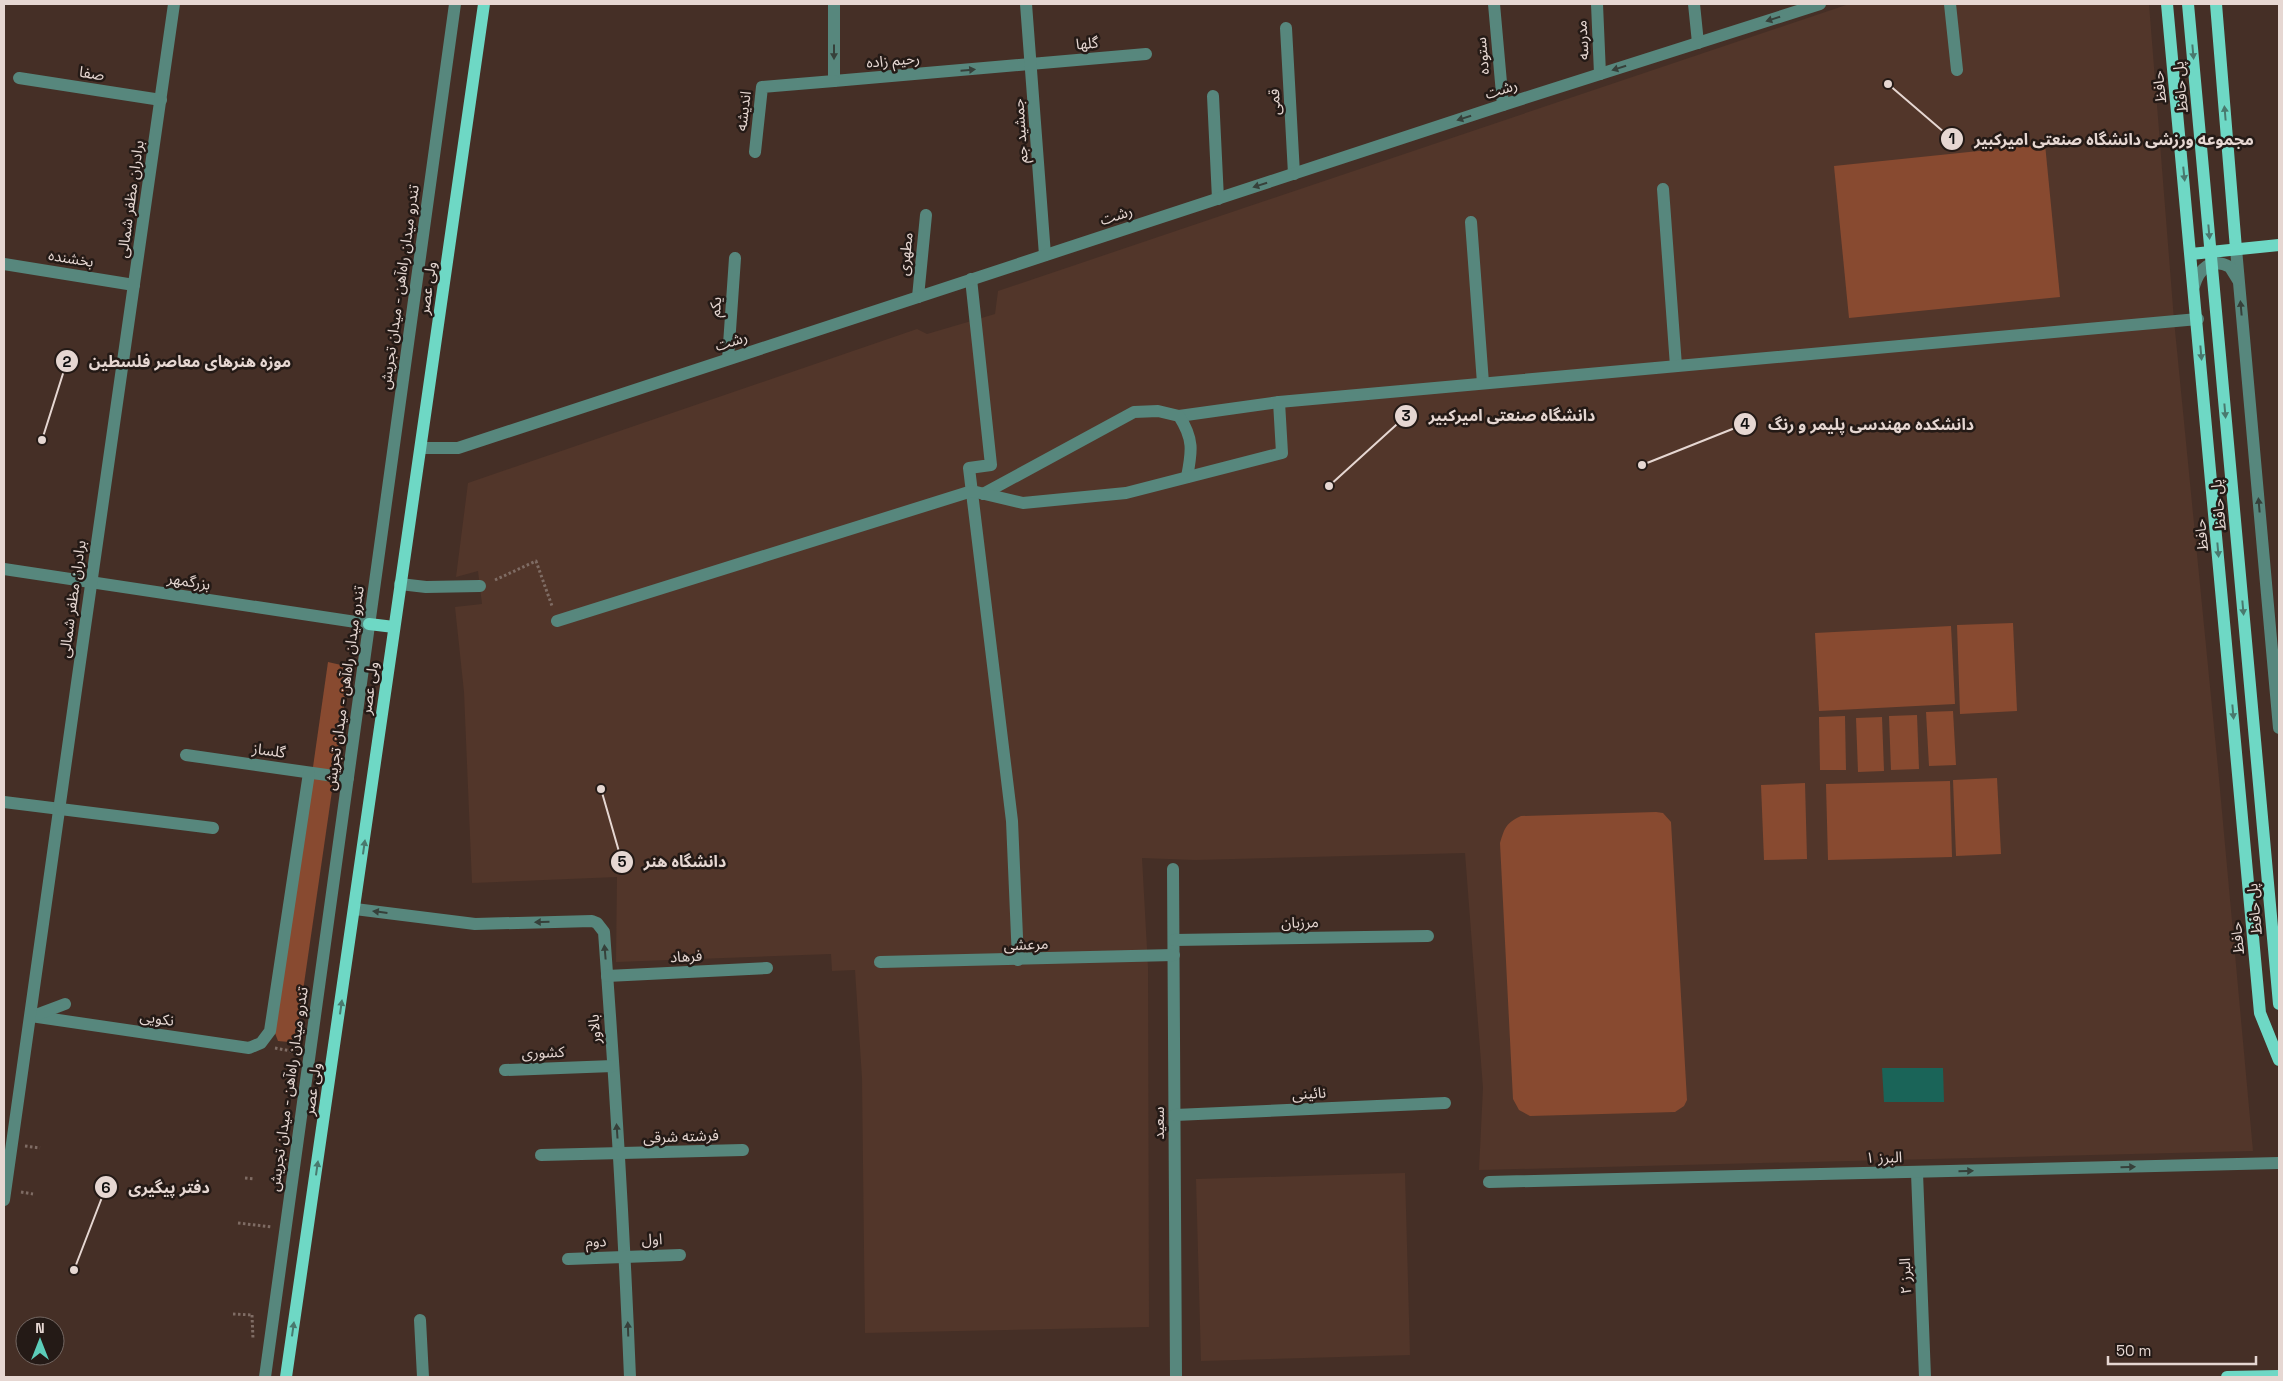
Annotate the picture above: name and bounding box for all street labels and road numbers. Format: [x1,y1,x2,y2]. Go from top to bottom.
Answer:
street label: مدرسه [1571,20,1593,60]
street label: گلها [1075,32,1100,53]
street label: ستوده [1471,36,1493,76]
street label: رحیم زاده [865,48,921,74]
street label: پل حافظ [2168,60,2193,114]
street label: صفا [78,62,106,84]
street label: حافظ [2148,70,2170,104]
street label: رشت [1482,75,1520,103]
street label: قمی [1264,88,1284,116]
street label: اندیشه [731,90,755,132]
street label: جمشید جم [1008,98,1034,164]
street label: برادران مظفر شمالی [112,139,148,259]
street label: تندرو میدان راه‌آهن - میدان تجریش [375,183,423,391]
street label: رشت [1097,201,1135,229]
street label: مطهری [893,231,917,277]
street label: بخشنده [47,245,95,271]
street label: ولی عصر [414,260,440,317]
street label: یکم [705,296,727,318]
street label: رشت [712,327,750,355]
street label: پل حافظ [2206,478,2231,532]
street label: حافظ [2190,518,2212,552]
street label: برادران مظفر شمالی [54,539,90,659]
street label: بزرگمهر [165,568,212,594]
street label: تندرو میدان راه‌آهن - میدان تجریش [320,584,368,792]
street label: ولی عصر [356,660,382,717]
street label: گلساز [250,738,288,762]
street label: پل حافظ [2242,882,2267,936]
street label: مرزبان [1281,912,1319,932]
street label: حافظ [2226,921,2248,955]
street label: مرعشی [1003,934,1049,954]
street label: فرهاد [669,946,703,966]
street label: تندرو میدان راه‌آهن - میدان تجریش [264,985,312,1193]
street label: نکویی [139,1006,175,1030]
street label: بالاور [583,1014,605,1045]
street label: کشوری [521,1042,566,1062]
street label: ولی عصر [299,1061,325,1118]
street label: نائینی [1291,1083,1327,1103]
street label: سعید [1149,1106,1168,1140]
street label: فرشته شرقی [643,1125,719,1147]
street label: البرز ۱ [1866,1147,1902,1167]
street label: اول [641,1229,663,1249]
street label: دوم [585,1231,607,1253]
street label: البرز ۲ [1895,1257,1915,1295]

